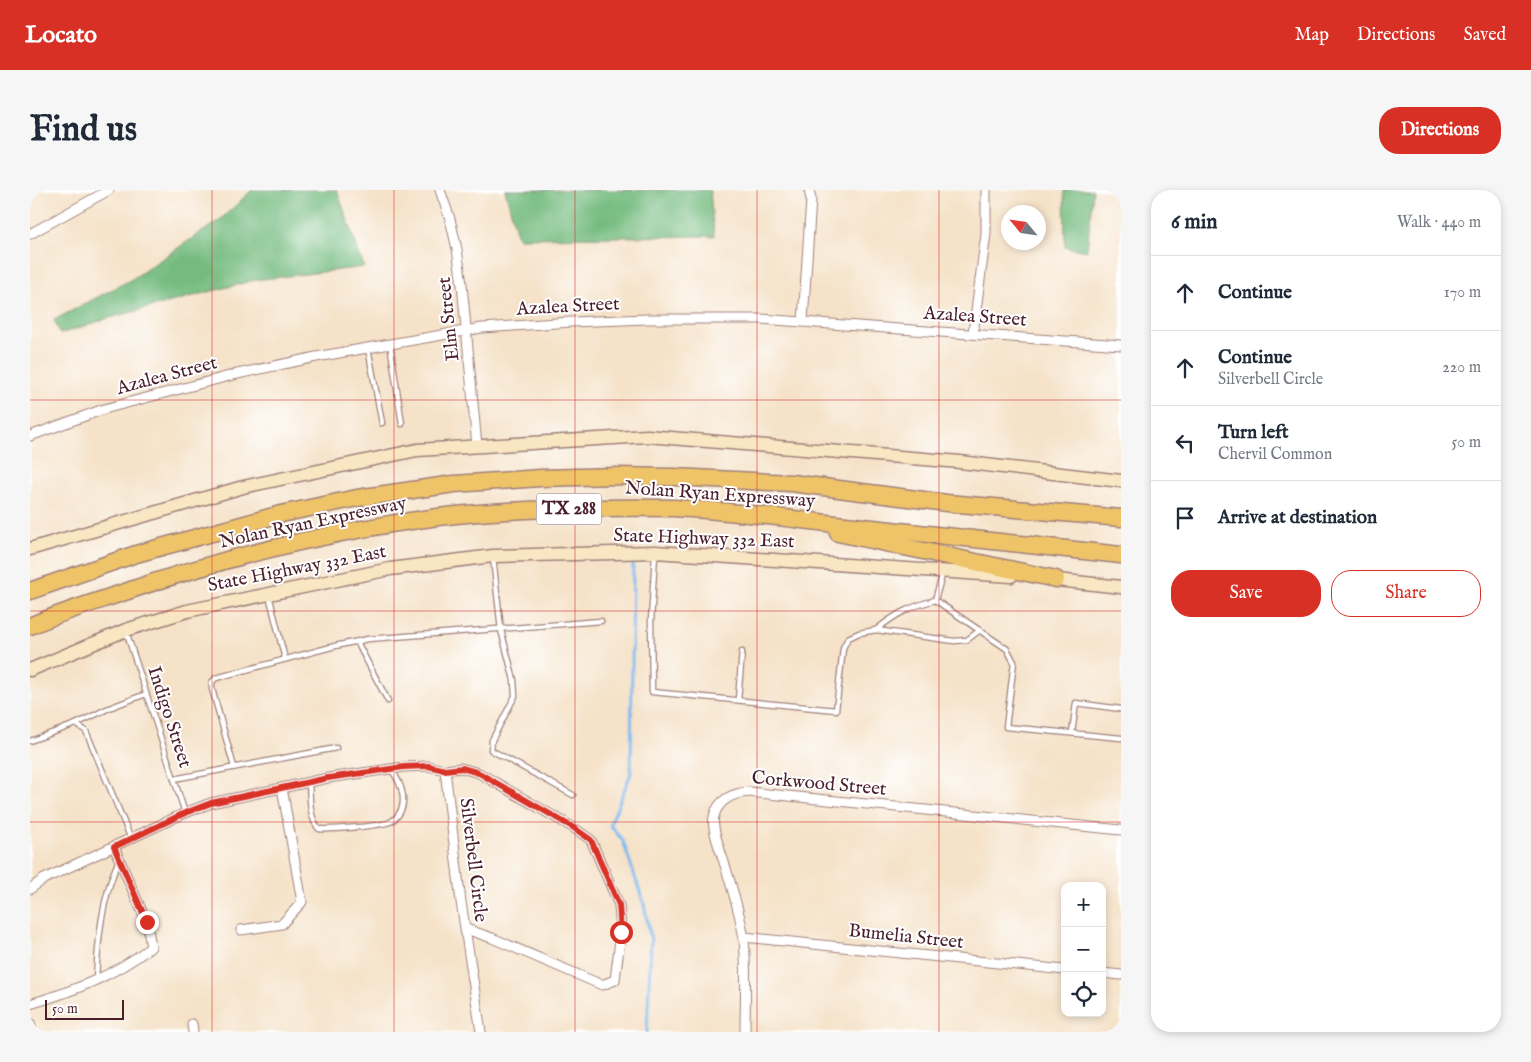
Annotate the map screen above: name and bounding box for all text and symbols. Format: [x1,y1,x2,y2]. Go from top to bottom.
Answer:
text: Locato [25,20,97,51]
text: Map [1295,24,1329,47]
text: Directions [1357,24,1435,47]
text: Saved [1463,24,1506,47]
button: Directions [1379,107,1501,154]
text: Find us [30,108,137,153]
north arrow [1001,205,1046,250]
text: 6 min [1171,209,1217,236]
text: Walk · 440 m [1397,213,1481,233]
street label: Elm Street [433,275,465,362]
icon: ahead [1171,279,1199,307]
text: Continue [1218,281,1292,305]
text: 170 m [1444,283,1481,303]
street label: Azalea Street [515,292,621,322]
street label: Azalea Street [922,301,1028,333]
text: Continue [1218,346,1292,370]
street label: Azalea Street [113,351,220,401]
icon: ahead [1171,354,1199,382]
text: 220 m [1442,358,1481,378]
text: Silverbell Circle [1218,370,1323,390]
text: Turn left [1218,421,1289,445]
icon: left [1171,429,1199,457]
text: 50 m [1452,433,1481,453]
text: Chervil Common [1218,445,1332,465]
street label: Nolan Ryan Expressway [624,476,817,514]
street label: Nolan Ryan Expressway [217,491,409,555]
road number: TX 288 [536,494,602,524]
icon: arrive [1171,504,1199,532]
text: Arrive at destination [1218,506,1377,530]
street label: State Highway 332 East [613,524,795,554]
street label: State Highway 332 East [206,540,389,598]
button: Save [1171,570,1321,617]
button: Share [1331,570,1481,617]
street label: Indigo Street [141,663,197,771]
street label: Corkwood Street [751,766,888,802]
street label: Silverbell Circle [453,797,493,924]
map controls [1061,882,1106,1017]
button: + [1061,882,1106,927]
route end [136,911,159,934]
street label: Bumelia Street [847,919,965,955]
route start [610,921,633,944]
button: − [1061,927,1106,972]
button: locate [1061,972,1106,1017]
scale bar [45,997,124,1020]
text: 50 m [52,1000,78,1018]

